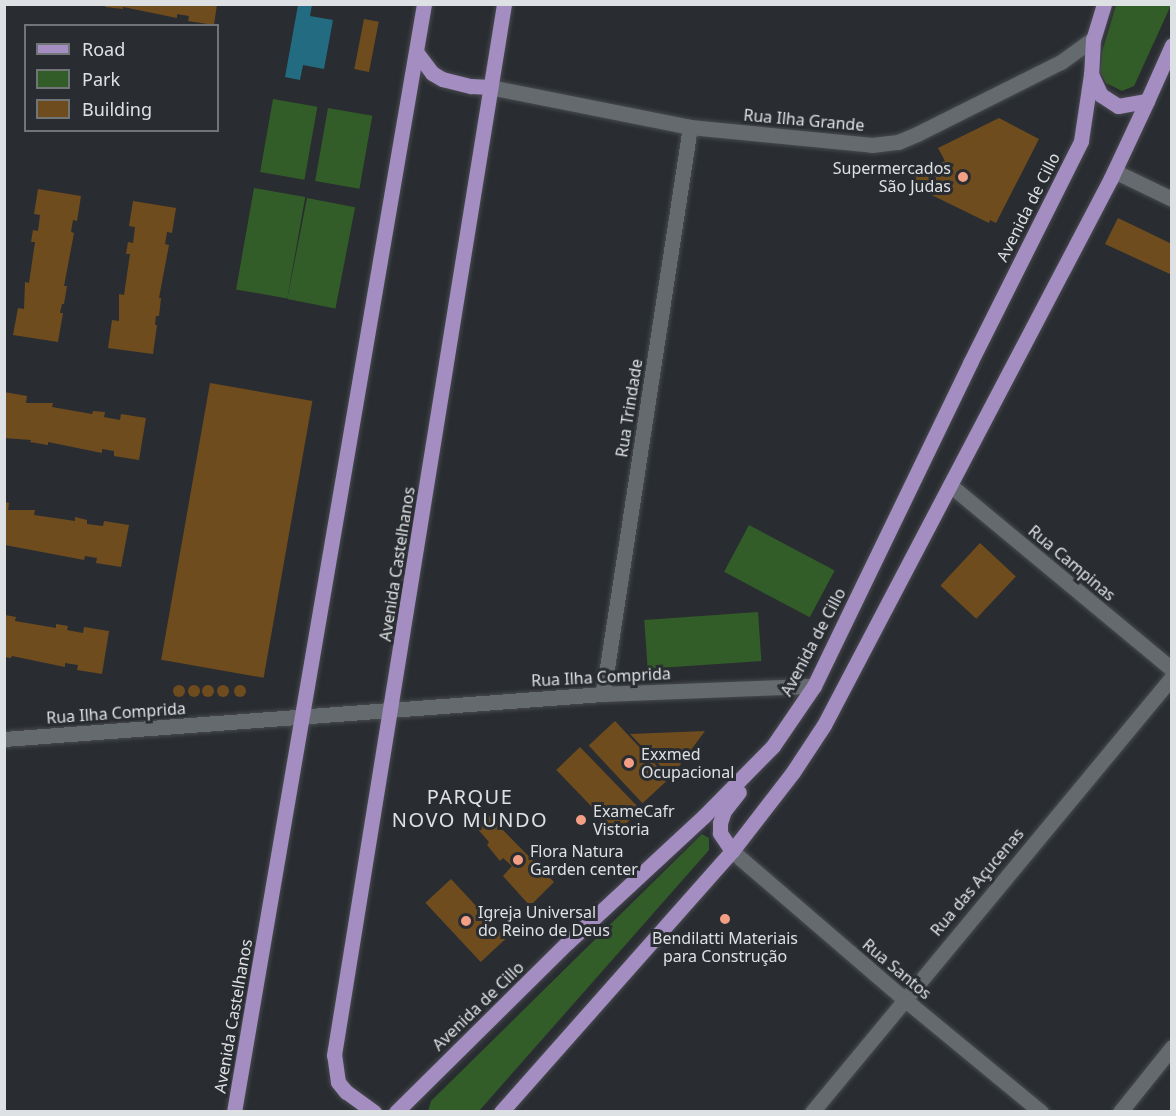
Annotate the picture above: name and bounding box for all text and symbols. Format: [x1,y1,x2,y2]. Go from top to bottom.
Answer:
legend [24,24,219,132]
text: Road [82,37,125,61]
text: Park [82,67,120,91]
text: Building [82,97,152,121]
street label: Rua Ilha Grande [743,105,865,135]
street label: Avenida de Cillo [992,149,1064,265]
place label: Supermercados São Judas [833,158,951,196]
marker: Supermercados São Judas [956,170,970,184]
street label: Rua Trindade [612,357,646,459]
street label: Avenida Castelhanos [375,485,419,643]
street label: Rua Campinas [1025,521,1119,605]
street label: Avenida de Cillo [776,585,850,699]
street label: Rua Ilha Comprida [531,664,671,690]
street label: Rua Ilha Comprida [46,699,186,727]
place label: Exxmed Ocupacional [641,744,734,782]
marker: Exxmed Ocupacional [622,756,636,770]
district label: PARQUE NOVO MUNDO [392,784,548,831]
place label: ExameCafr Vistoria [593,801,675,839]
marker: ExameCafr Vistoria [574,813,588,827]
street label: Rua das Açucenas [926,824,1028,940]
place label: Flora Natura Garden center [530,841,638,879]
marker: Flora Natura Garden center [511,853,525,867]
place label: Igreja Universal do Reino de Deus [478,902,610,940]
marker: Bendilatti Materiais para Construção [718,912,732,926]
marker: Igreja Universal do Reino de Deus [459,914,473,928]
place label: Bendilatti Materiais para Construção [652,928,798,966]
street label: Rua Santos [859,935,935,1003]
street label: Avenida Castelhanos [210,937,256,1095]
street label: Avenida de Cillo [428,958,528,1054]

